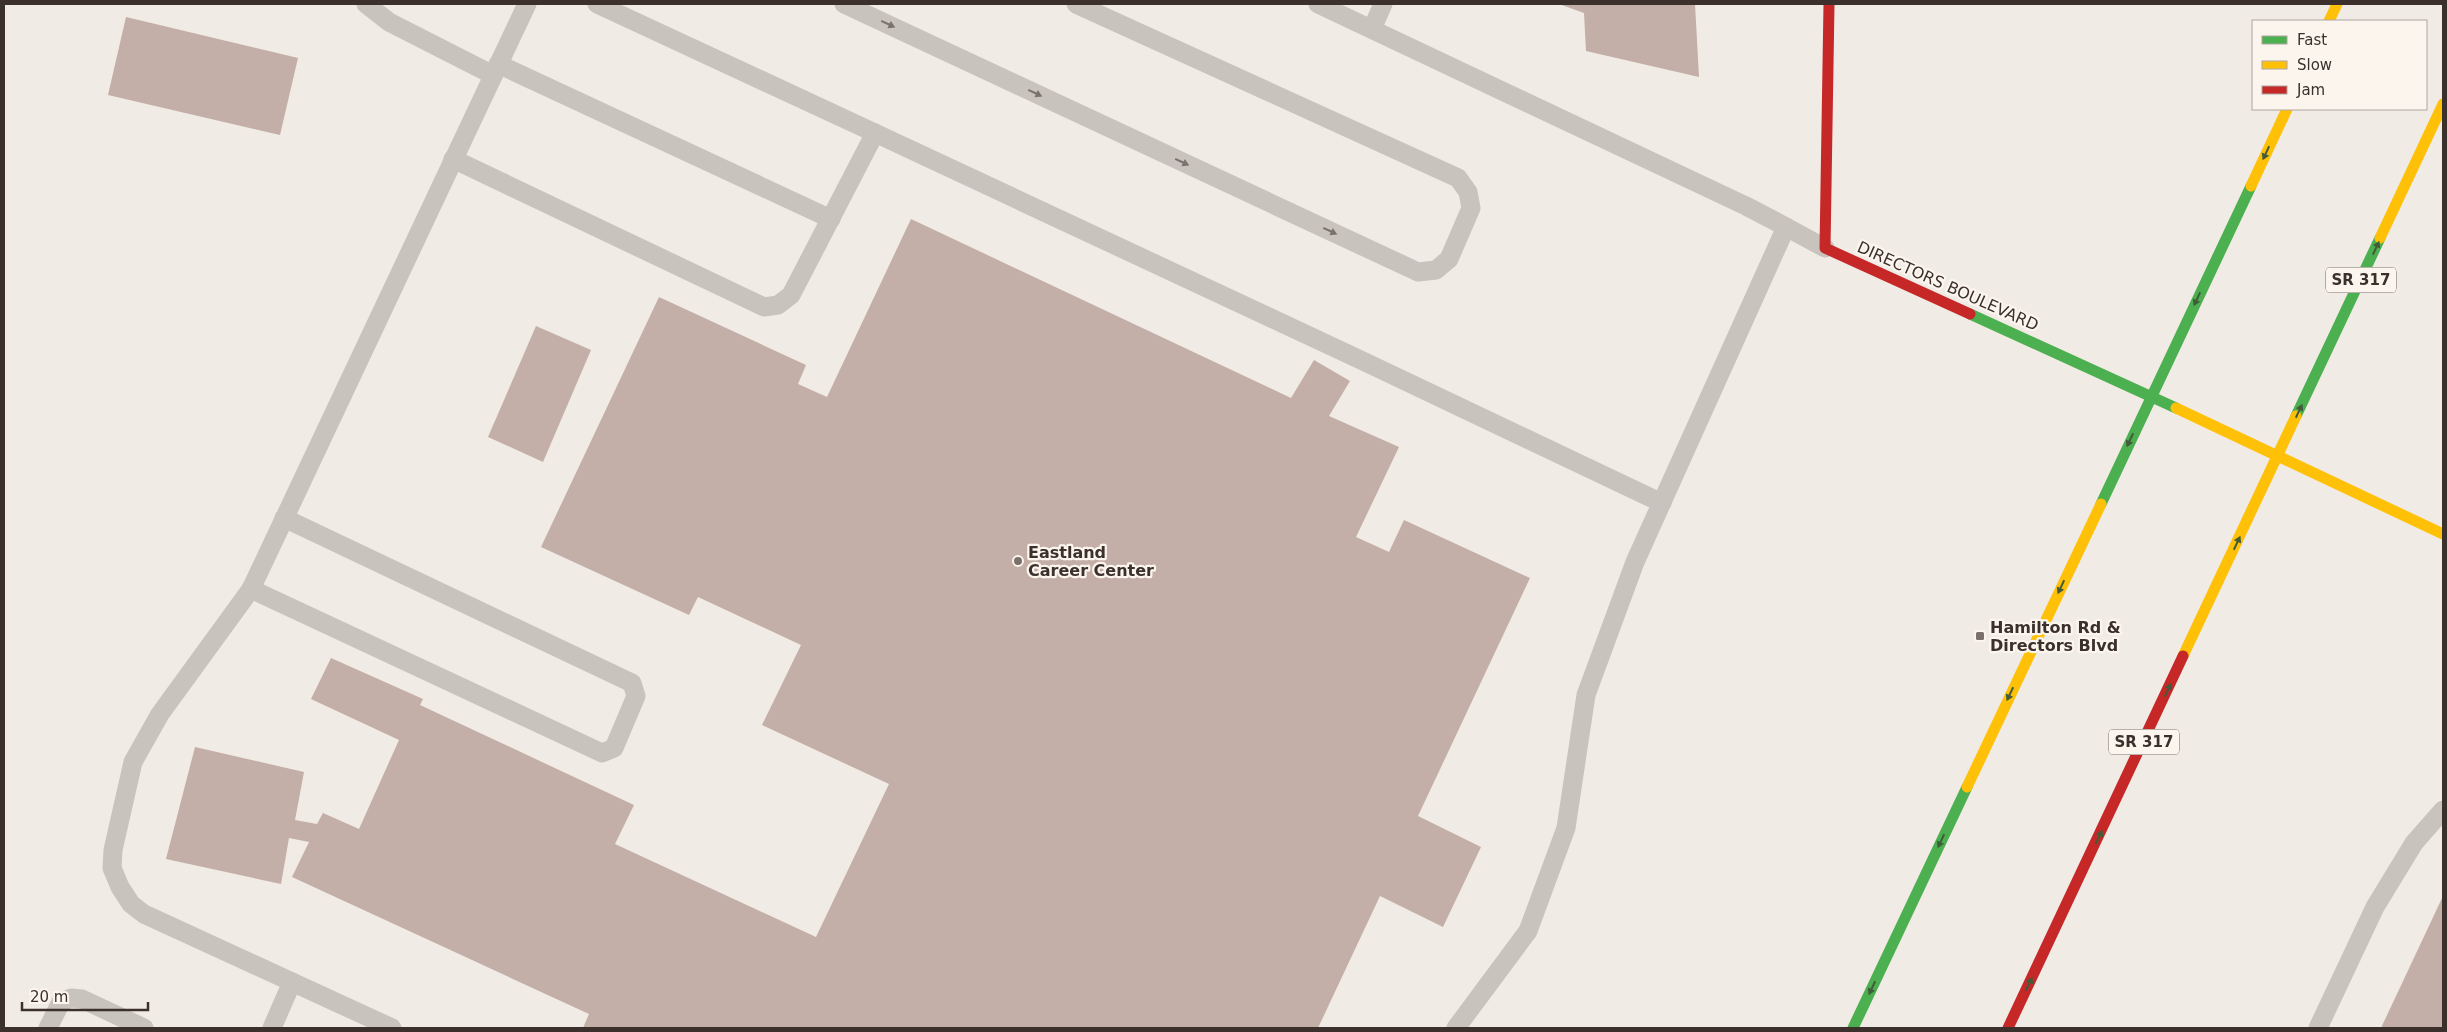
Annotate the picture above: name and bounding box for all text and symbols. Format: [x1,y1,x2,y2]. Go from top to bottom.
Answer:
legend [2252,20,2427,110]
one-way arrow [881,21,895,29]
text: Fast [2297,31,2327,49]
text: Slow [2297,56,2332,74]
text: Jam [2296,81,2325,99]
one-way arrow [1028,90,1042,98]
one-way arrow [2262,146,2270,160]
one-way arrow [1175,158,1189,166]
one-way arrow [1322,227,1337,235]
street label: DIRECTORS BOULEVARD [1854,237,2042,335]
one-way arrow [2372,241,2380,255]
road number: SR 317 [2326,268,2396,292]
one-way arrow [2192,292,2201,307]
one-way arrow [2296,404,2304,418]
one-way arrow [2126,433,2134,447]
one-way arrow [2234,536,2242,550]
place label: Eastland Career Center [1028,543,1154,580]
marker: Eastland Career Center [1012,555,1024,567]
one-way arrow [2056,580,2064,594]
place label: Hamilton Rd & Directors Blvd [1990,618,2121,655]
marker: Hamilton Rd & Directors Blvd [1974,630,1986,642]
one-way arrow [2164,683,2172,697]
one-way arrow [2006,687,2014,701]
road number: SR 317 [2109,730,2179,754]
one-way arrow [2095,830,2103,844]
one-way arrow [1937,834,1945,848]
one-way arrow [2025,977,2033,991]
scale bar [22,980,149,1012]
one-way arrow [1868,981,1876,995]
text: 20 m [30,988,68,1006]

